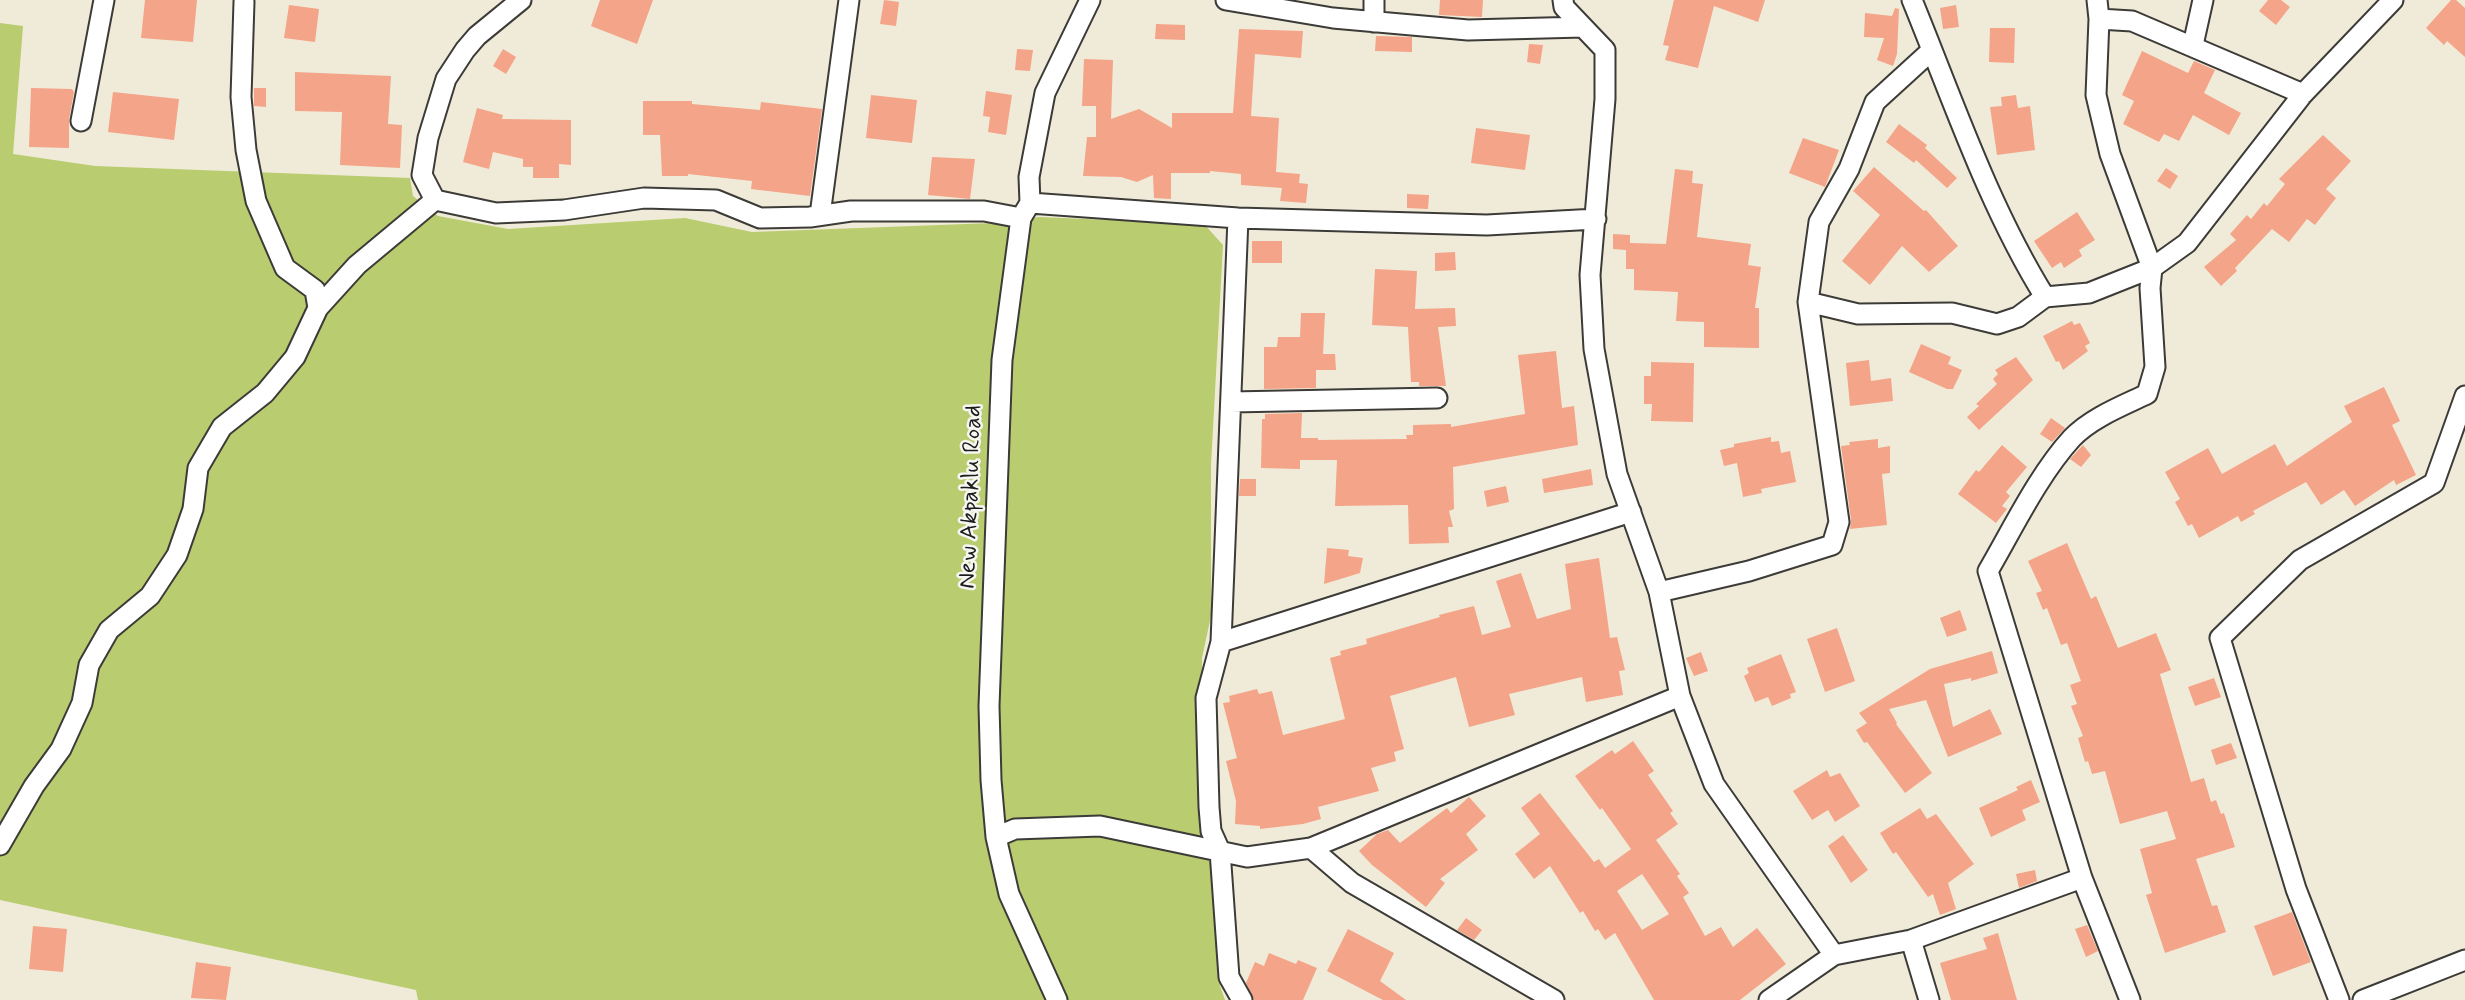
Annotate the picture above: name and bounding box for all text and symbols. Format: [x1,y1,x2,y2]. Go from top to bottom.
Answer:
street label: New Akpaklu Road [954,405,990,589]

